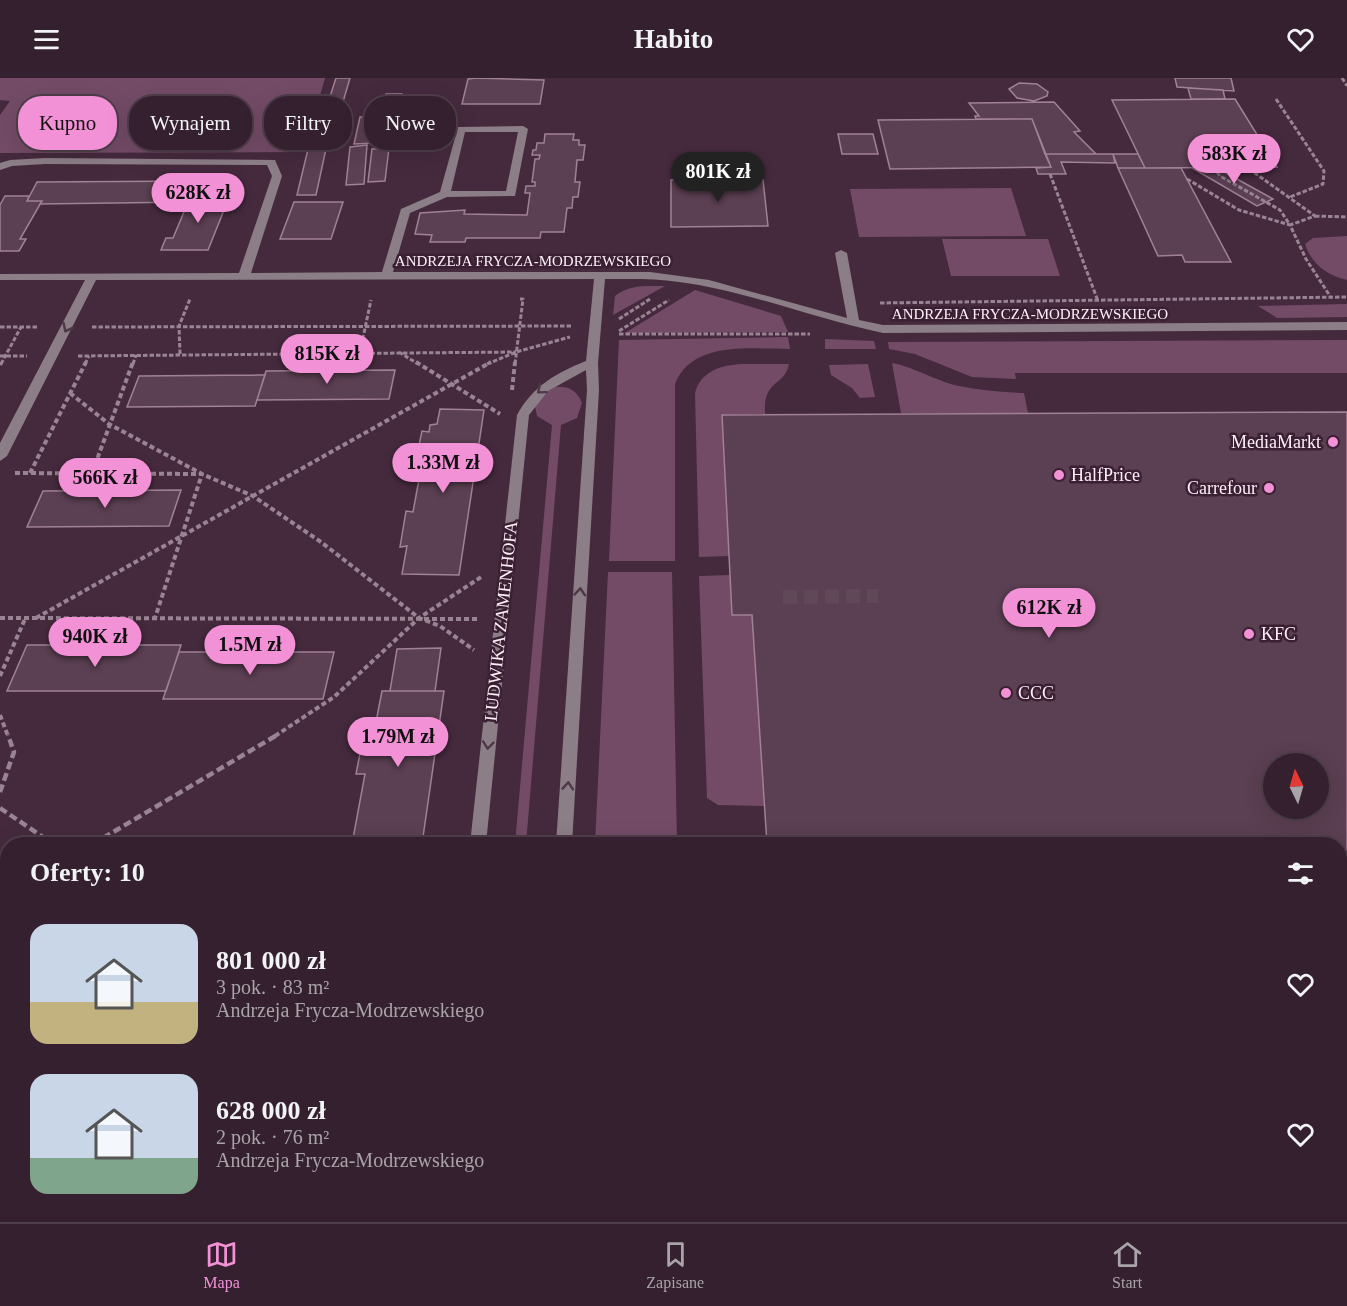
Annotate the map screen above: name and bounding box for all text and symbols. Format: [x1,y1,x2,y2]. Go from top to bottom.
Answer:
icon: menu [30,23,63,56]
icon: heart [1284,23,1317,56]
text: Habito [634,24,713,54]
chip: Kupno [18,96,117,150]
chip: Wynajem [129,96,252,150]
chip: Filtry [264,96,352,150]
chip: Nowe [364,96,456,150]
pin: 583K zł [1179,134,1289,185]
text: 583K zł [1202,142,1267,164]
pin: 801K zł [663,152,773,203]
text: 801K zł [686,160,751,182]
pin: 628K zł [143,173,253,224]
text: 628K zł [166,181,231,203]
street label: ANDRZEJA FRYCZA-MODRZEWSKIEGO [395,253,671,269]
street label: ANDRZEJA FRYCZA-MODRZEWSKIEGO [892,306,1168,322]
one-way arrow [62,322,74,333]
pin: 815K zł [272,334,382,385]
text: 815K zł [295,342,360,364]
one-way arrow [537,383,548,394]
place label: MediaMarkt [1231,432,1321,452]
marker: MediaMarkt [1326,435,1340,449]
pin: 1.33M zł [381,443,505,494]
text: 1.33M zł [406,451,480,473]
pin: 566K zł [50,458,160,509]
place label: HalfPrice [1071,465,1140,485]
text: 566K zł [73,466,138,488]
marker: HalfPrice [1052,468,1066,482]
place label: Carrefour [1187,478,1257,498]
marker: Carrefour [1262,481,1276,495]
street label: LUDWIKA ZAMENHOFA [481,520,521,722]
one-way arrow [573,587,586,596]
pin: 612K zł [994,588,1104,639]
text: 612K zł [1017,596,1082,618]
pin: 940K zł [40,617,150,668]
place label: KFC [1261,624,1296,644]
text: 940K zł [63,625,128,647]
pin: 1.5M zł [195,625,305,676]
marker: KFC [1242,627,1256,641]
text: 1.5M zł [218,633,282,655]
place label: CCC [1018,683,1054,703]
marker: CCC [999,686,1013,700]
pin: 1.79M zł [336,717,460,768]
text: 1.79M zł [361,725,435,747]
one-way arrow [482,741,495,750]
north arrow [1263,753,1329,819]
map controls [1263,753,1329,819]
one-way arrow [561,782,574,791]
icon: filters [1284,857,1317,890]
text: Oferty: 10 [30,858,145,887]
text: 801 000 zł [216,946,326,975]
icon: home [78,948,150,1020]
icon: heart [1284,968,1317,1001]
text: 3 pok. · 83 m² [216,976,329,998]
text: Andrzeja Frycza-Modrzewskiego [216,999,484,1021]
text: 628 000 zł [216,1096,326,1125]
icon: home [78,1098,150,1170]
icon: heart [1284,1118,1317,1151]
text: 2 pok. · 76 m² [216,1126,329,1148]
text: Andrzeja Frycza-Modrzewskiego [216,1149,484,1171]
tab: Mapa [203,1238,240,1292]
tab: Zapisane [646,1238,704,1292]
tab: Start [1111,1238,1144,1292]

